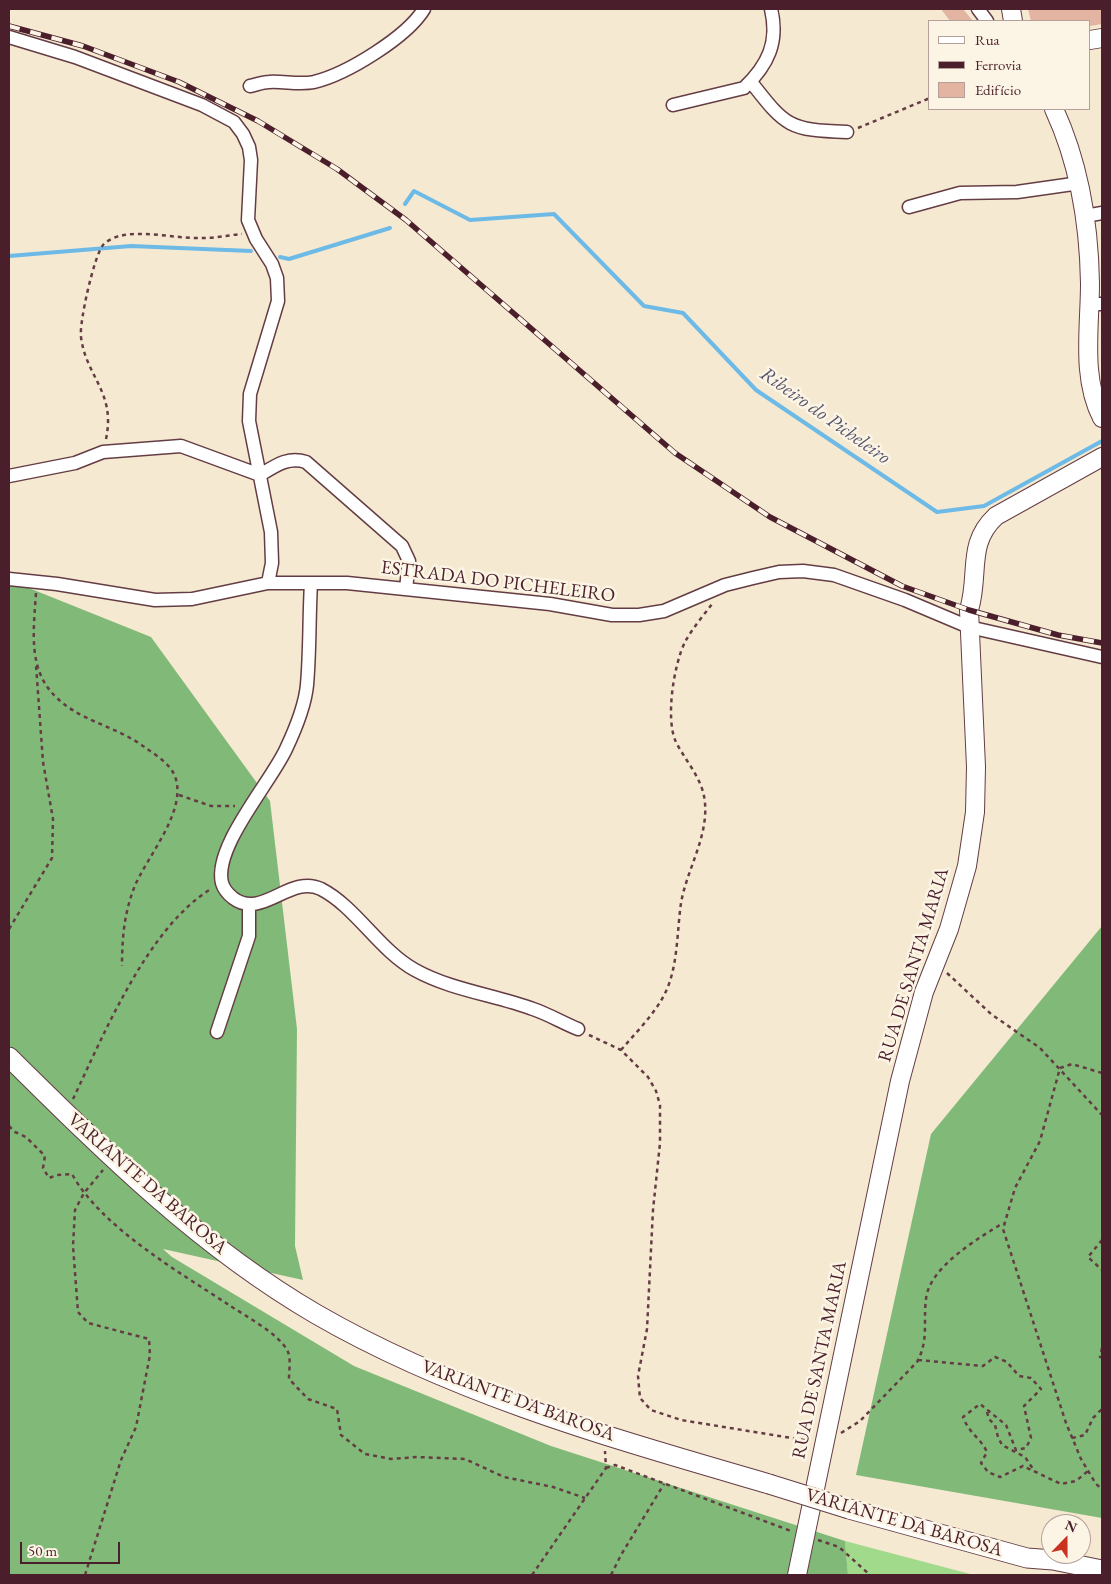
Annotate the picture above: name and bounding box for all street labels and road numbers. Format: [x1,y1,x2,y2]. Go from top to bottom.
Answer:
street label: ESTRADA DO PICHELEIRO [380,556,616,608]
street label: RUA DE SANTA MARIA [874,865,954,1065]
street label: VARIANTE DA BAROSA [63,1109,231,1259]
street label: RUA DE SANTA MARIA [788,1259,852,1461]
street label: VARIANTE DA BAROSA [418,1355,618,1447]
street label: VARIANTE DA BAROSA [803,1484,1005,1562]

